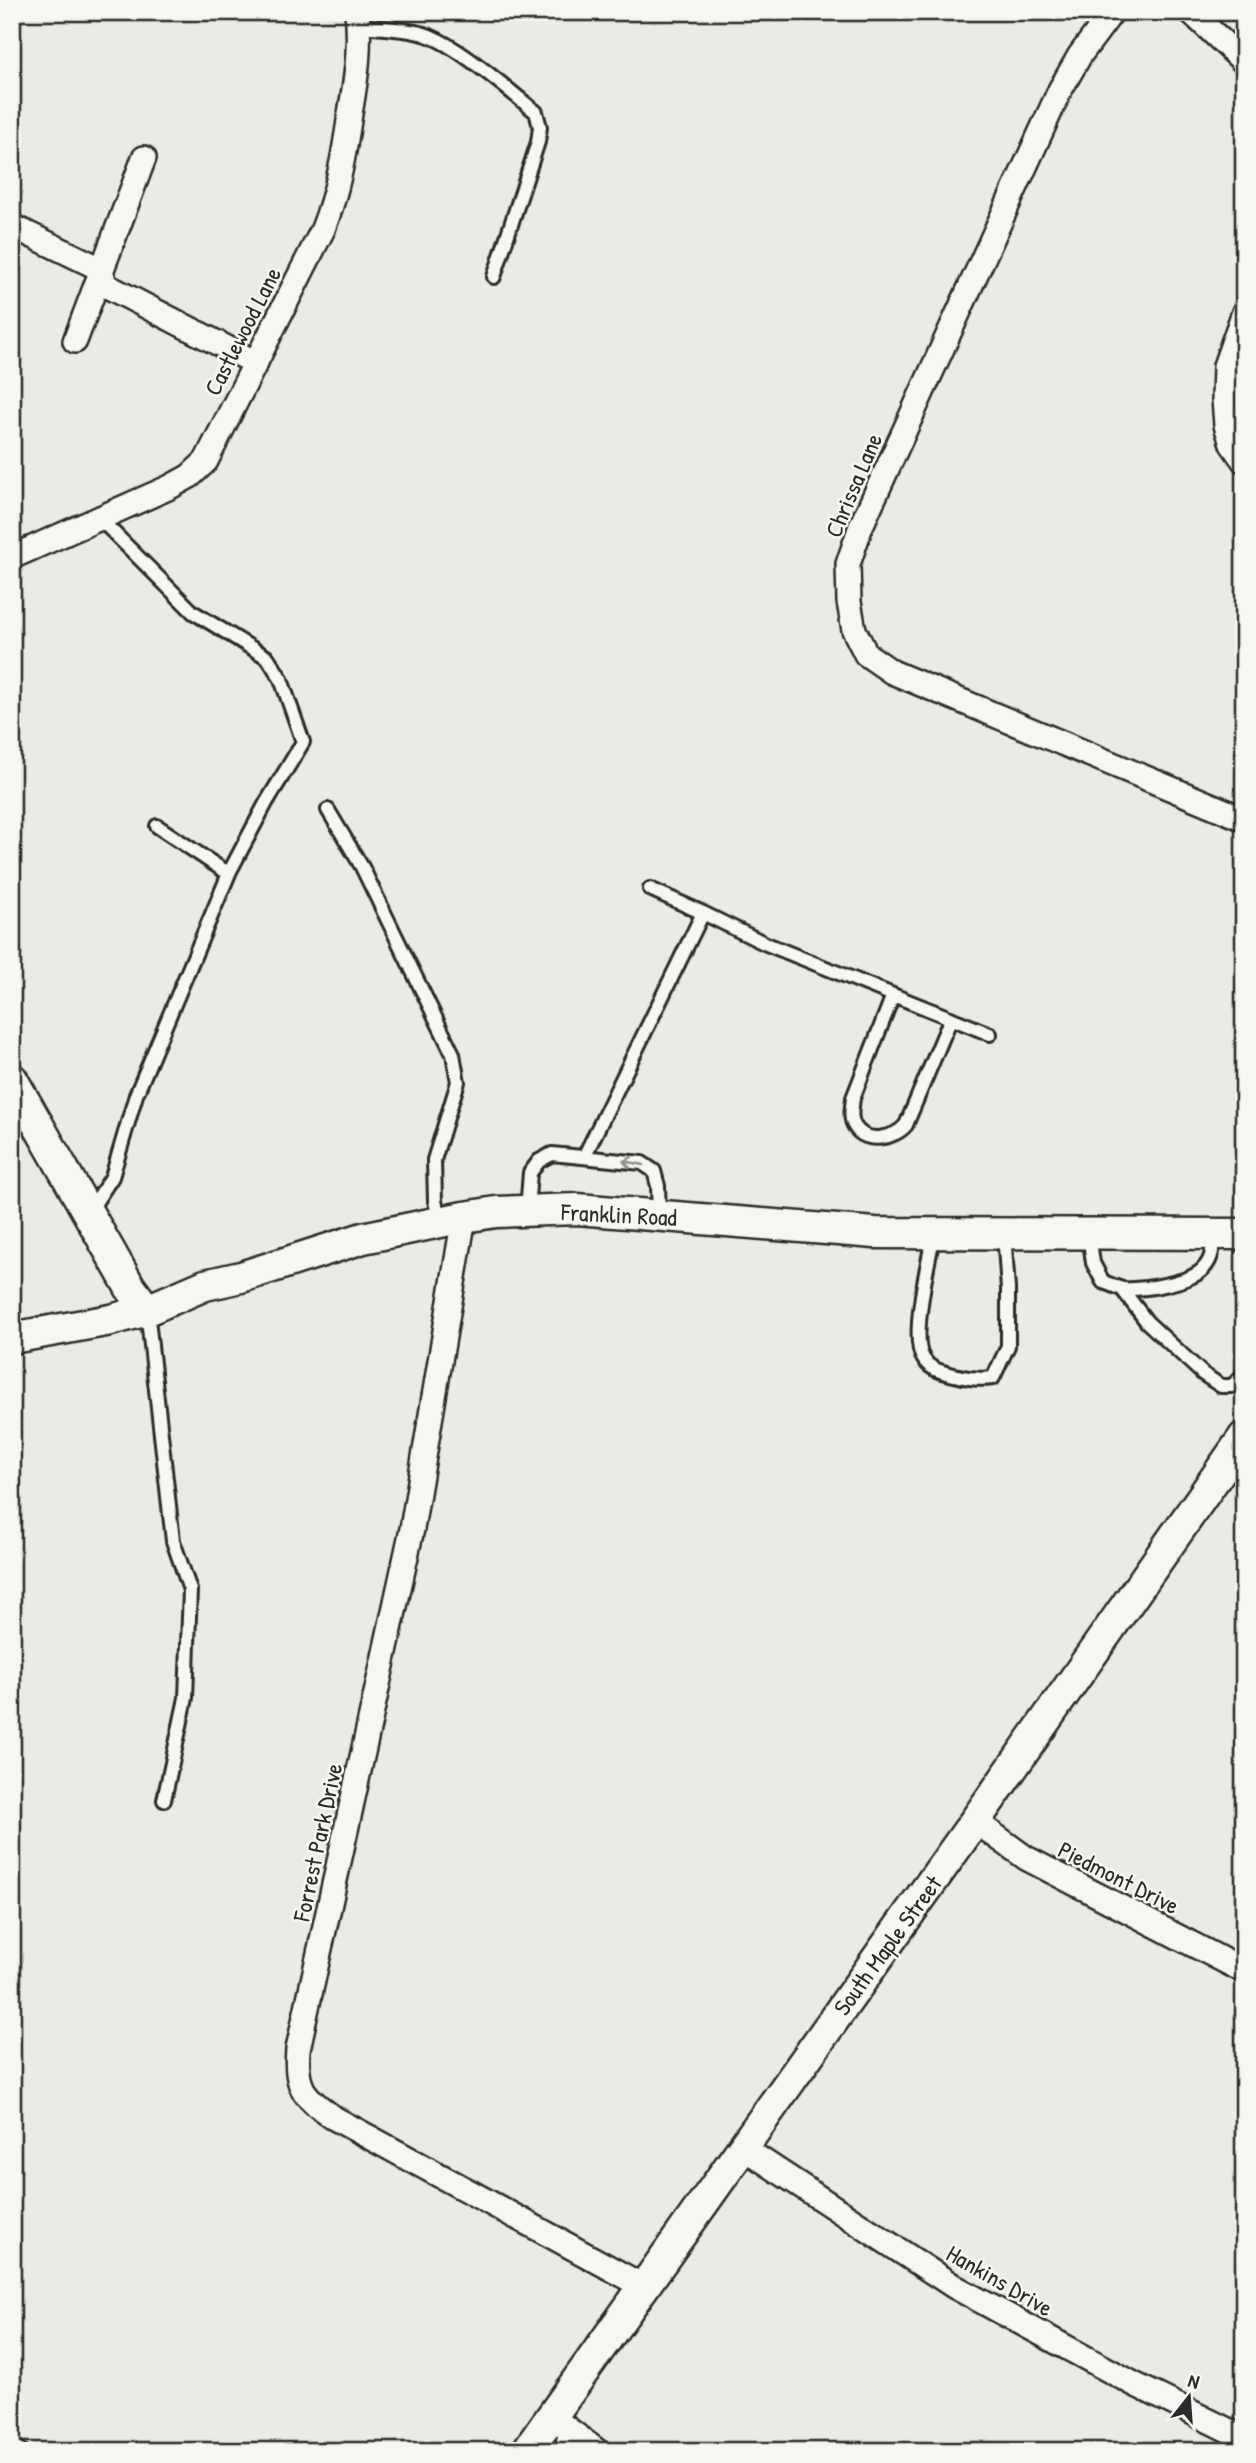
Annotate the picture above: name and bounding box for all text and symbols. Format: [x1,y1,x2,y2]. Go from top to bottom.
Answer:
street label: Castlewood Lane [196,261,288,401]
street label: Chrissa Lane [817,428,889,542]
one-way arrow [622,1156,645,1169]
street label: Franklin Road [559,1195,678,1233]
street label: Forrest Park Drive [284,1760,349,1925]
street label: Piedmont Drive [1053,1833,1185,1921]
street label: South Maple Street [825,1868,949,2021]
street label: Hankins Drive [941,2237,1059,2323]
north arrow [1154,2362,1224,2432]
text: N [1185,2367,1203,2395]

